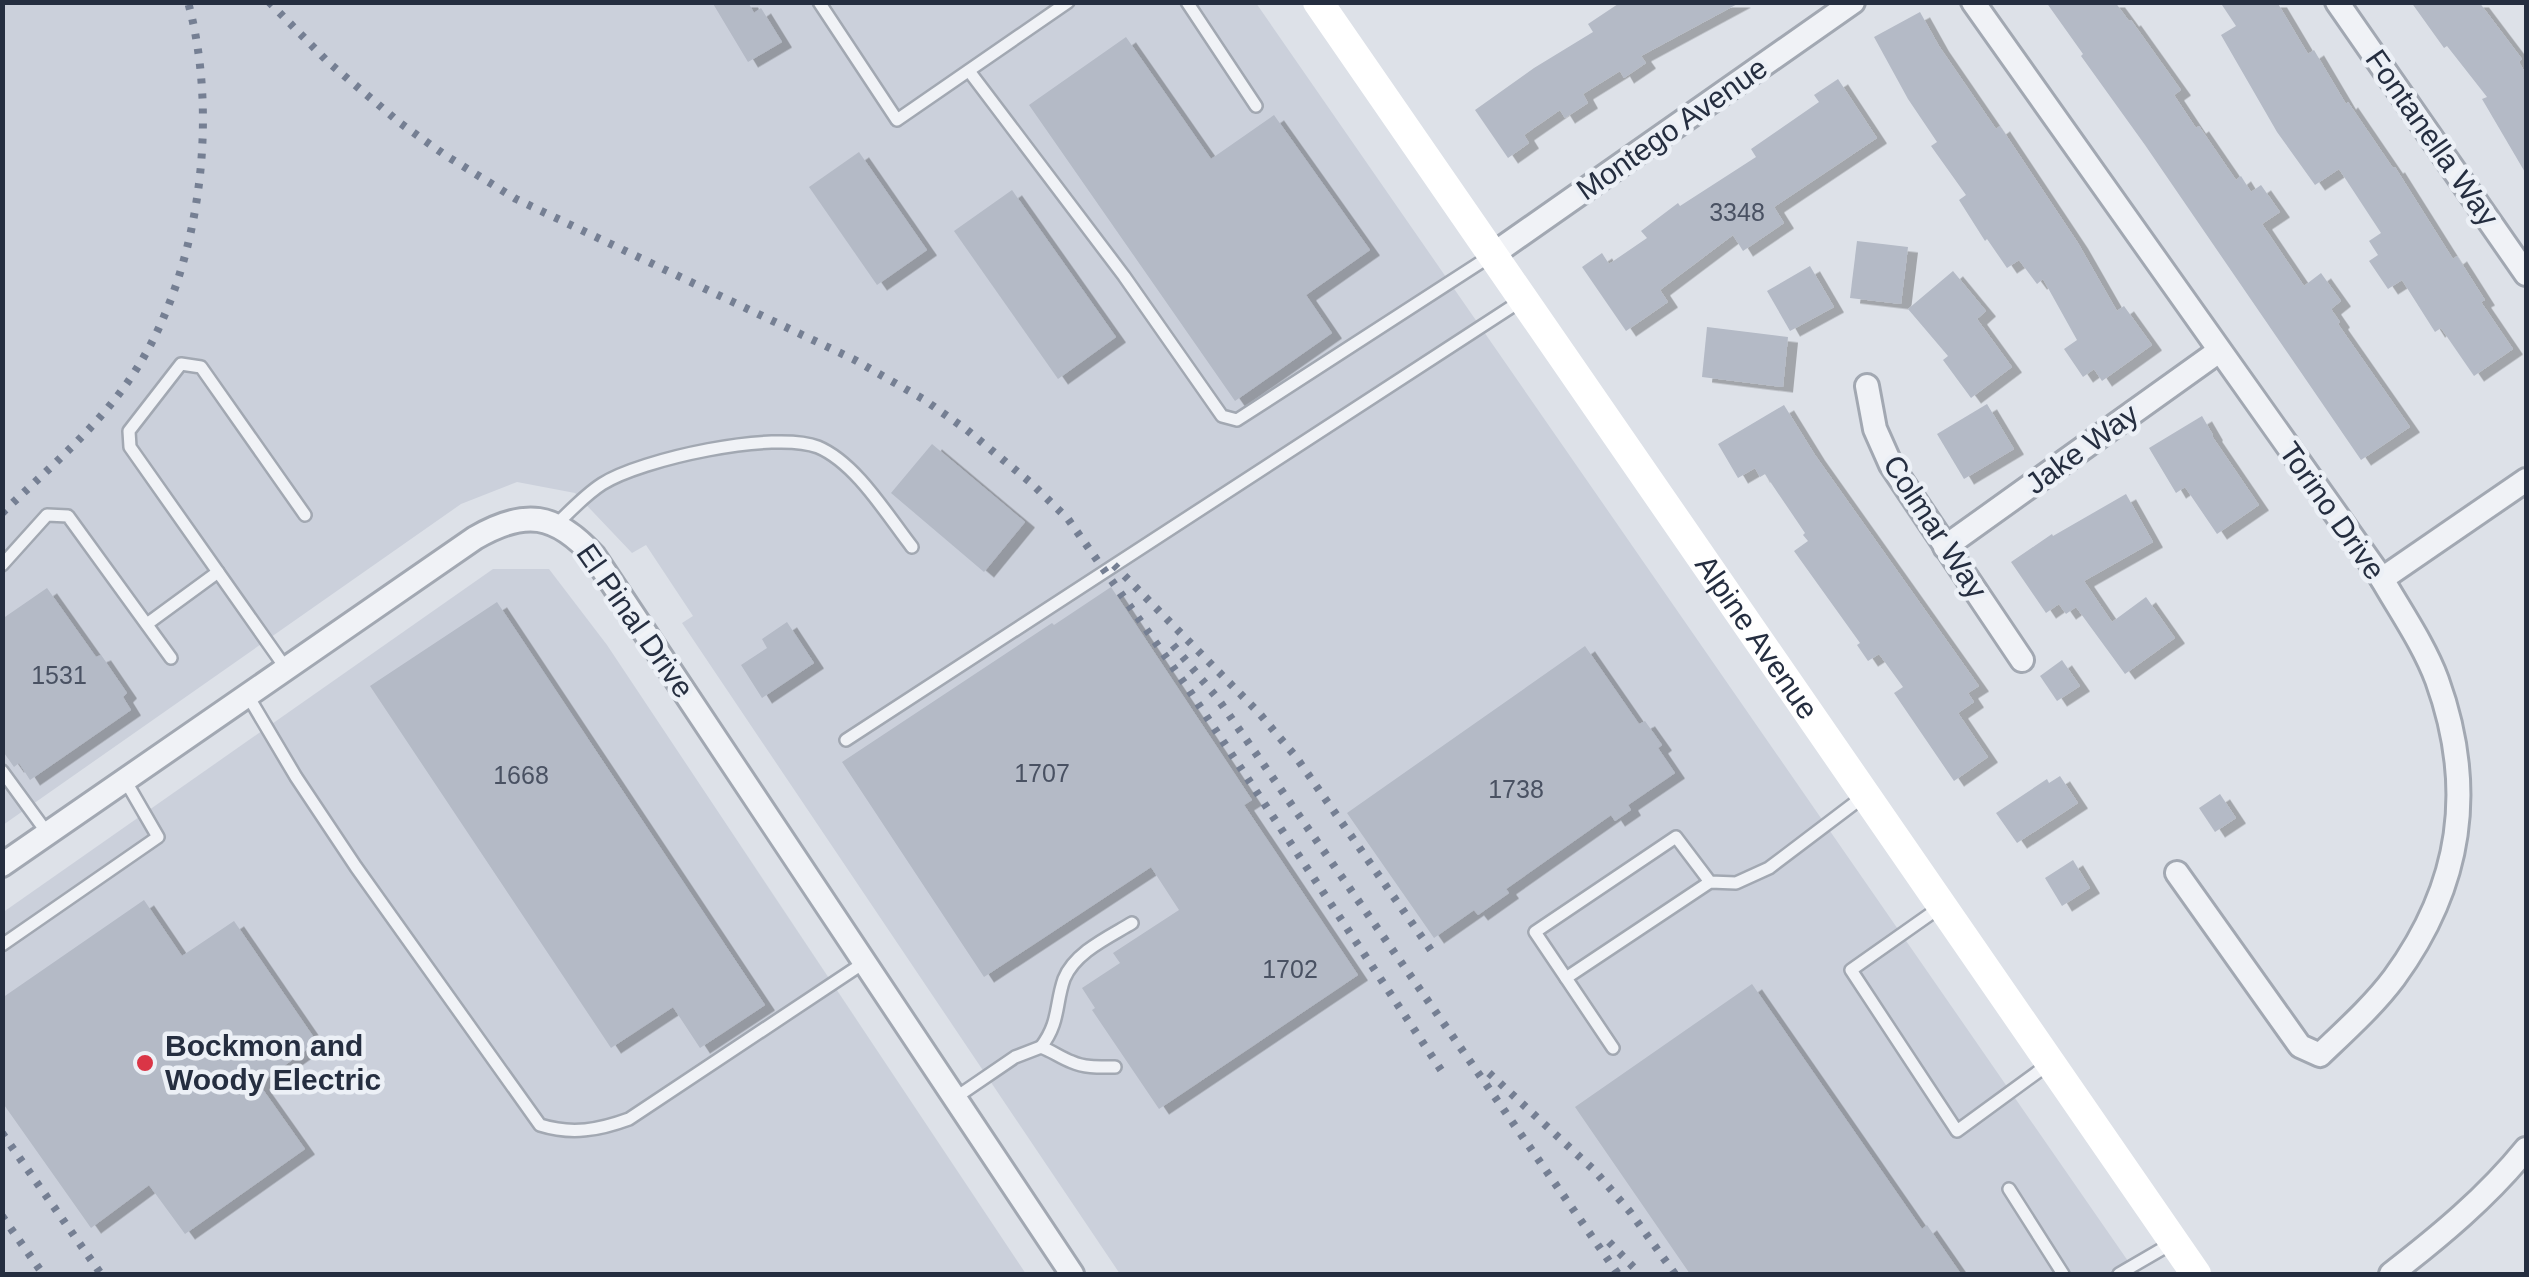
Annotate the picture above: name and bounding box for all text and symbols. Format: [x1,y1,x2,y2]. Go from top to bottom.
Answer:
street label: Fontanella Way [2359,43,2505,232]
street label: Montego Avenue [1570,51,1773,207]
house number: 3348 [1709,198,1765,226]
street label: Jake Way [2019,397,2144,500]
street label: Torino Drive [2273,436,2392,586]
street label: Colmar Way [1877,449,1994,604]
street label: El Pinal Drive [570,537,701,704]
street label: Alpine Avenue [1689,549,1825,725]
house number: 1531 [31,661,87,689]
house number: 1707 [1014,759,1070,787]
house number: 1668 [493,761,549,789]
house number: 1738 [1488,775,1544,803]
house number: 1702 [1262,955,1318,983]
place label: Bockmon and Woody Electric [165,1029,381,1096]
marker: Bockmon and Woody Electric [134,1052,156,1074]

